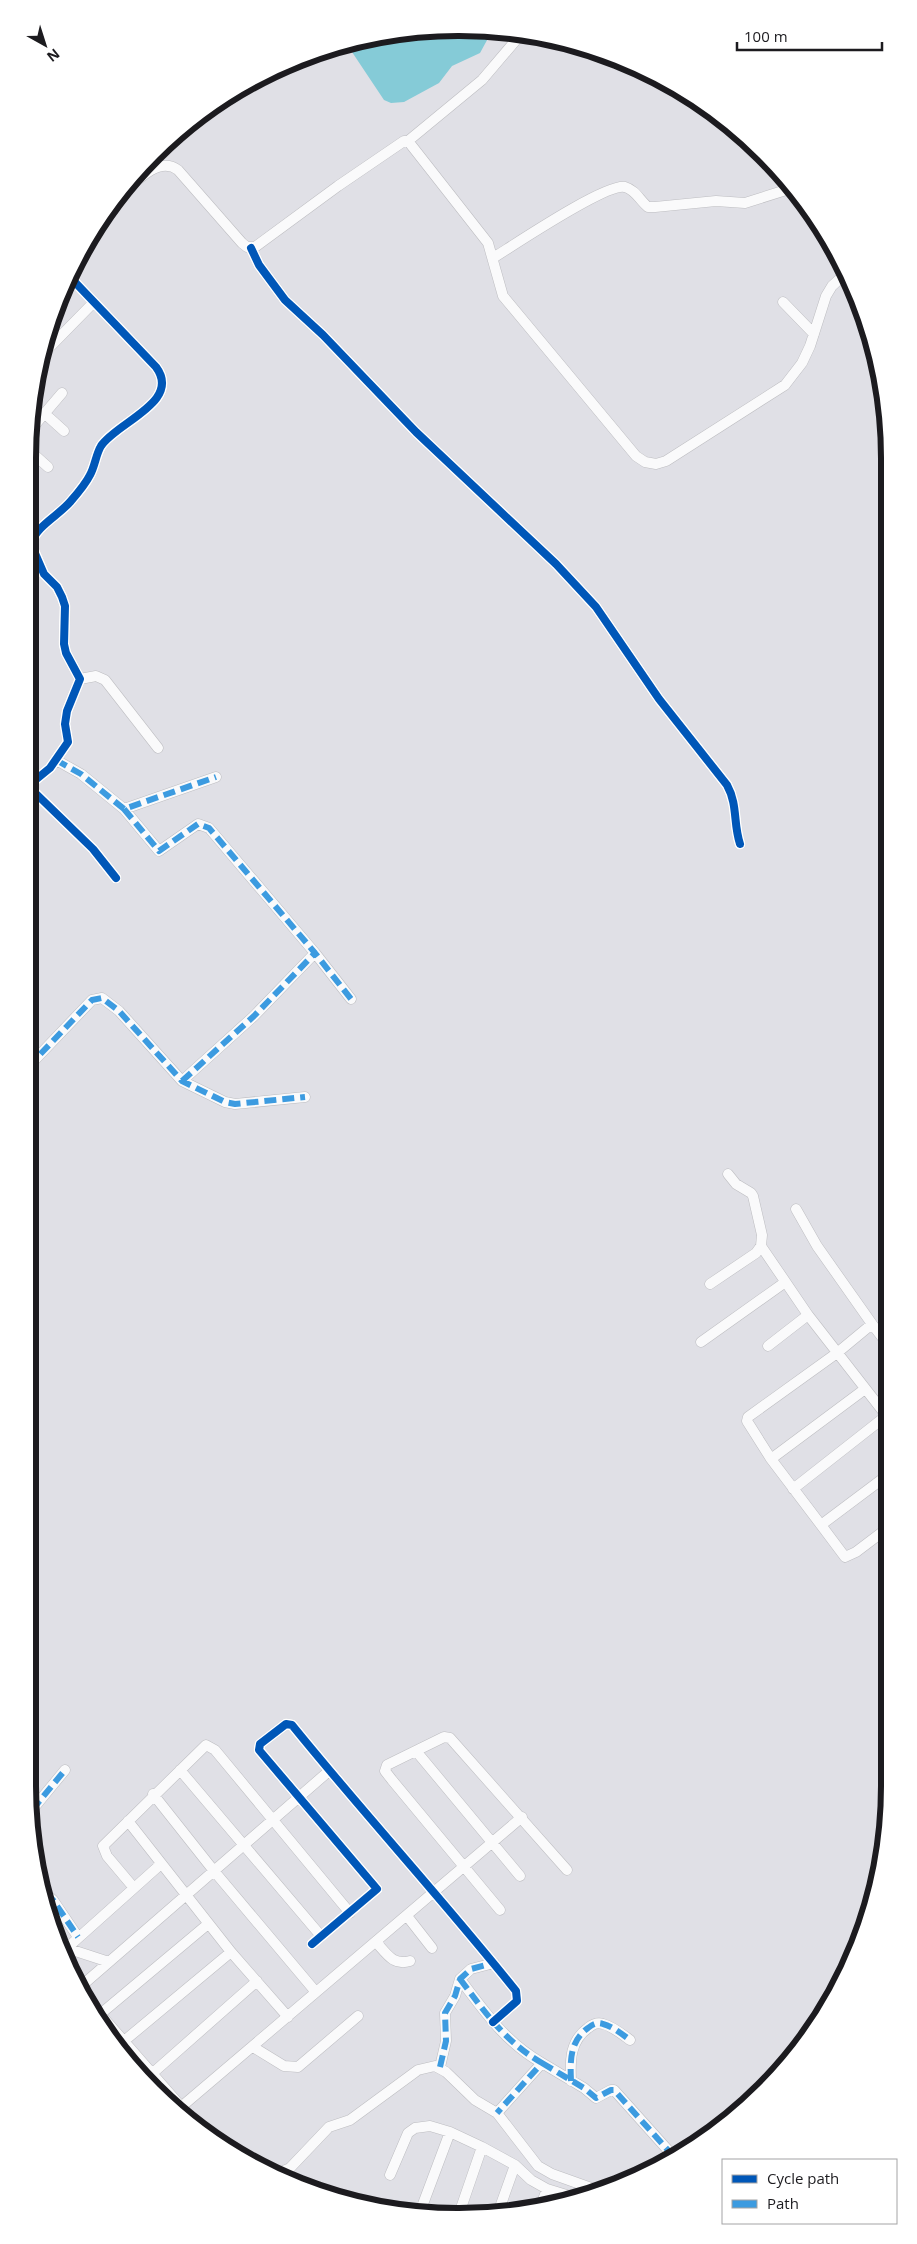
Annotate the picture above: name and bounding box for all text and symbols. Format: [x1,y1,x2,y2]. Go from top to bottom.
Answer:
north arrow [20,20,70,70]
scale bar [737,20,882,52]
text: 100 m [744,26,788,46]
text: N [43,45,64,66]
legend [722,2159,897,2224]
text: Cycle path [767,2168,839,2188]
text: Path [767,2193,799,2213]

